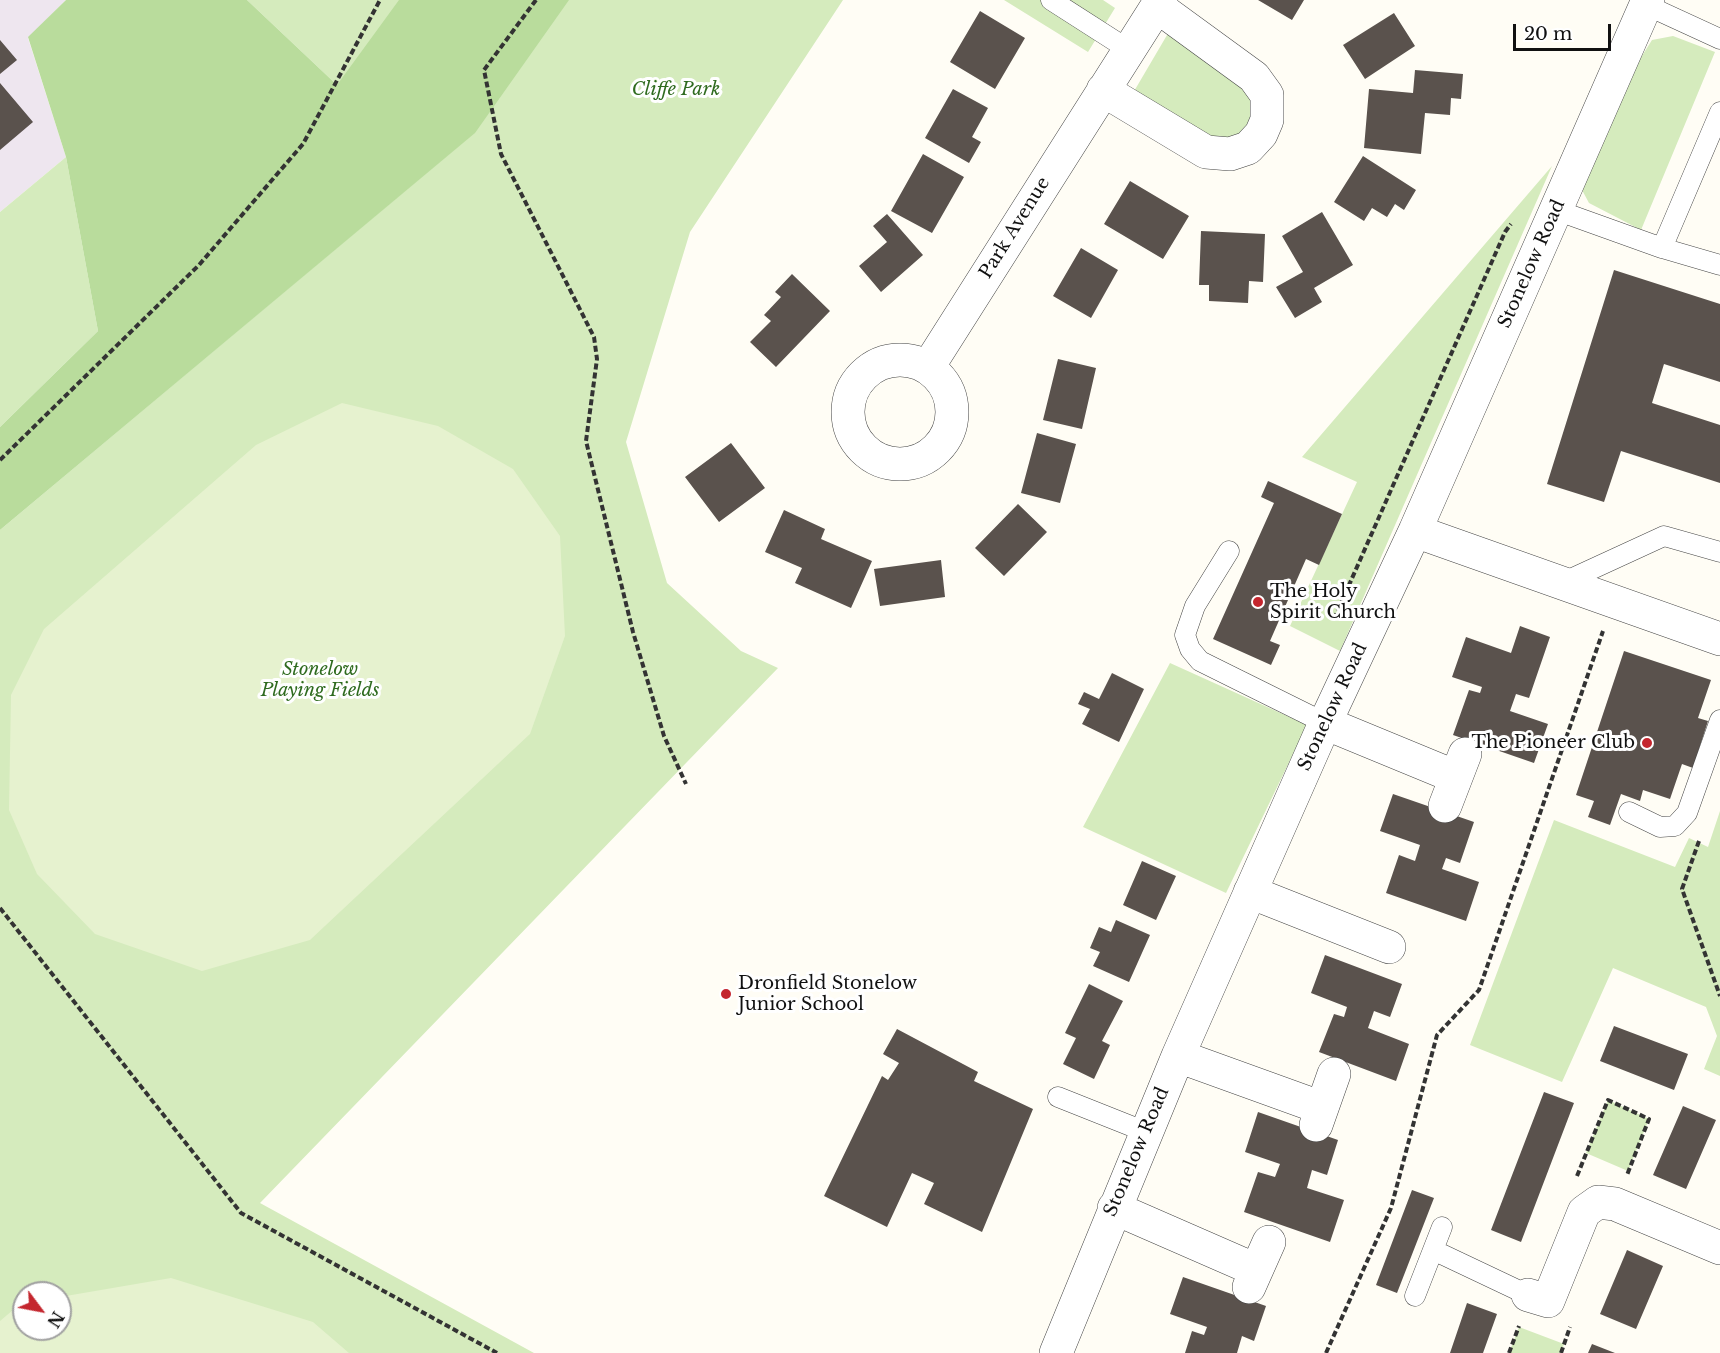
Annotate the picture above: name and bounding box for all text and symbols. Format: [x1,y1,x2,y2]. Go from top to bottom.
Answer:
scale bar [1516,12,1614,50]
text: 20 m [1524,23,1572,45]
park label: Cliffe Park [632,79,720,101]
street label: Park Avenue [975,173,1055,283]
street label: Stonelow Road [1494,196,1570,332]
place label: The Holy Spirit Church [1270,581,1396,624]
marker: The Holy Spirit Church [1251,595,1265,609]
street label: Stonelow Road [1294,640,1372,774]
park label: Stonelow Playing Fields [261,659,379,702]
place label: The Pioneer Club [1472,732,1635,754]
marker: The Pioneer Club [1640,736,1654,750]
place label: Dronfield Stonelow Junior School [738,973,917,1016]
marker: Dronfield Stonelow Junior School [719,987,733,1001]
street label: Stonelow Road [1100,1084,1174,1220]
north arrow [12,1281,72,1341]
text: N [43,1308,68,1331]

